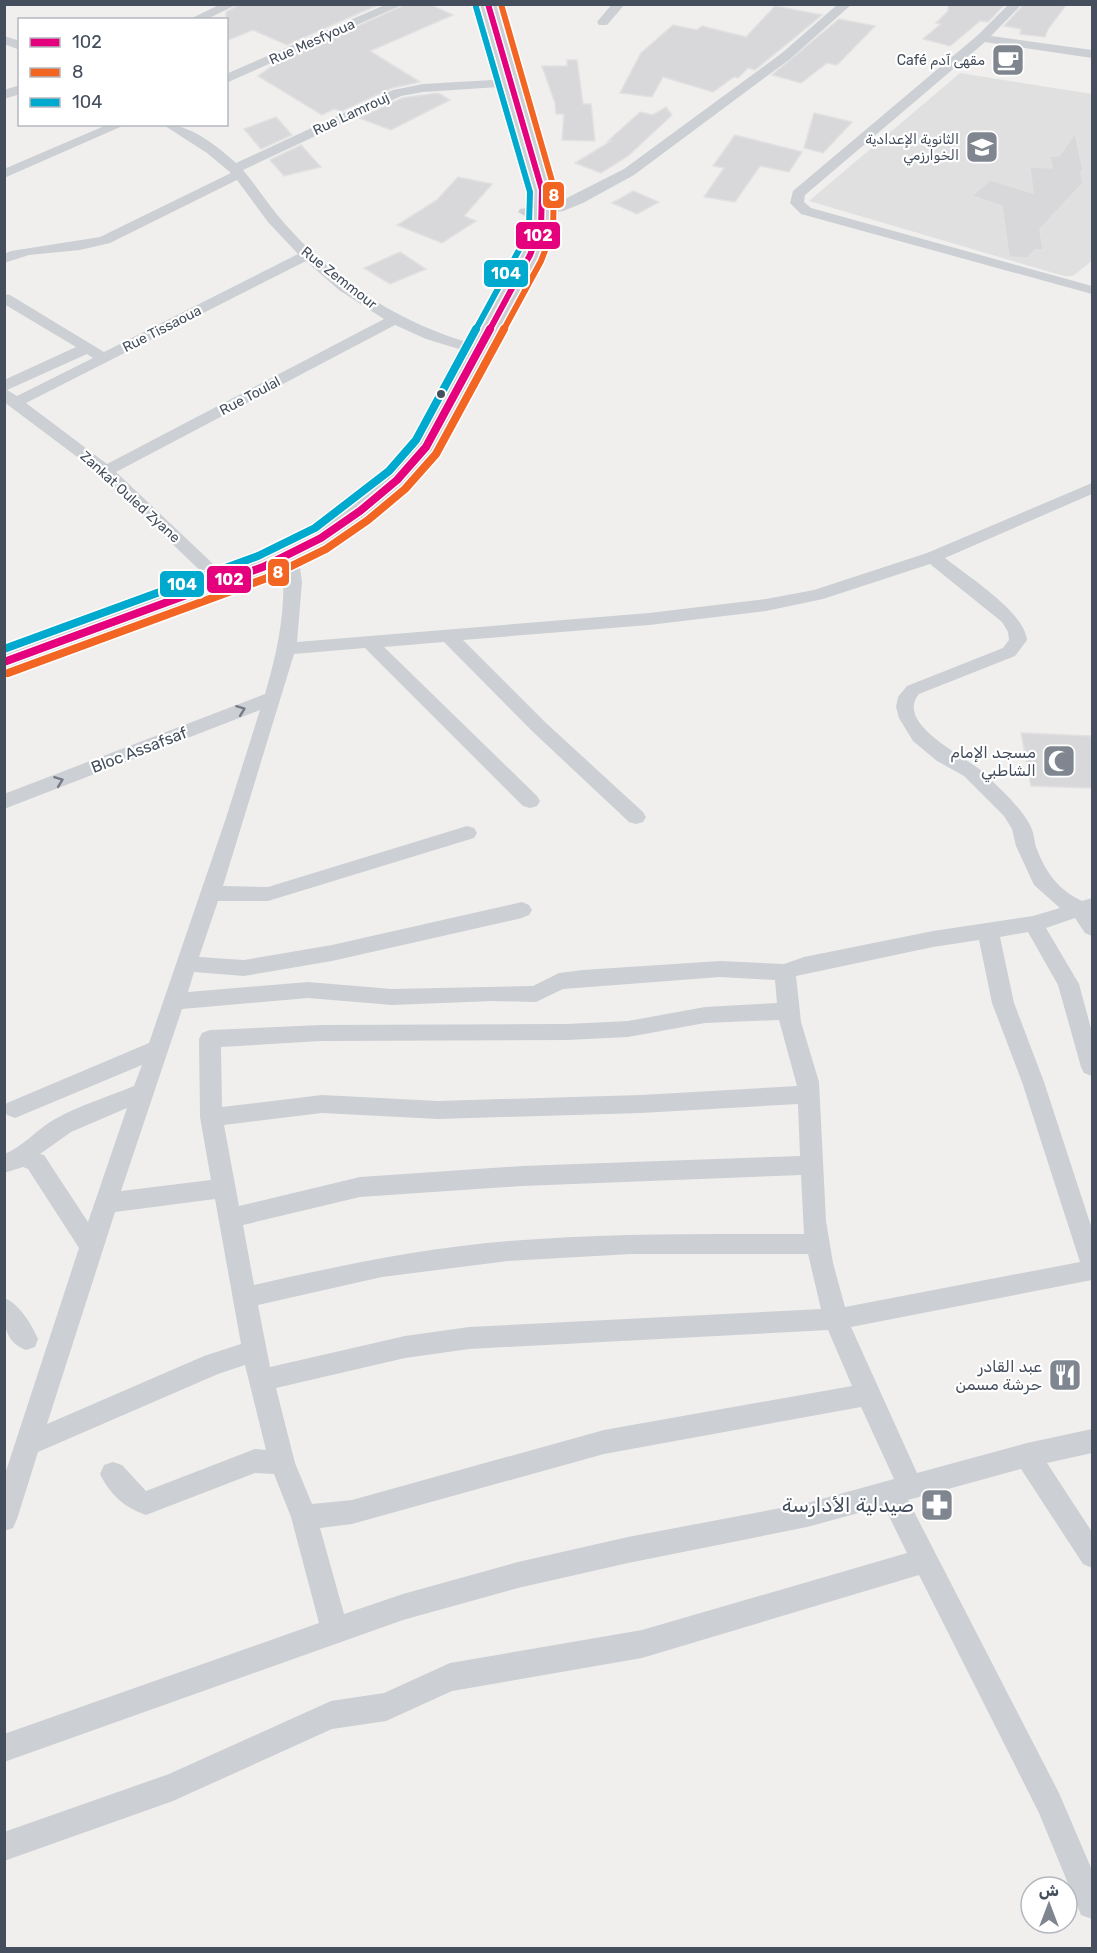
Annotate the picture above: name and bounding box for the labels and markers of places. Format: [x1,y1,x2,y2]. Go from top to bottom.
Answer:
cafe icon: Café مقهى آدم [990,42,1026,78]
place label: Café مقهى آدم [897,52,985,70]
school or university icon: الثانوية الإعدادية الخوارزمي [964,129,1000,165]
place label: الثانوية الإعدادية الخوارزمي [865,131,959,166]
unlabelled marker [435,388,447,400]
place label: مسجد الإمام الشاطبي [951,743,1036,783]
mosque icon: مسجد الإمام الشاطبي [1041,743,1077,779]
place label: عبد القادر حرشة مسمن [956,1357,1042,1395]
restaurant icon: عبد القادر حرشة مسمن [1047,1357,1083,1393]
pharmacy icon: صيدلية الأدارسة [919,1487,955,1523]
place label: صيدلية الأدارسة [782,1493,914,1517]

